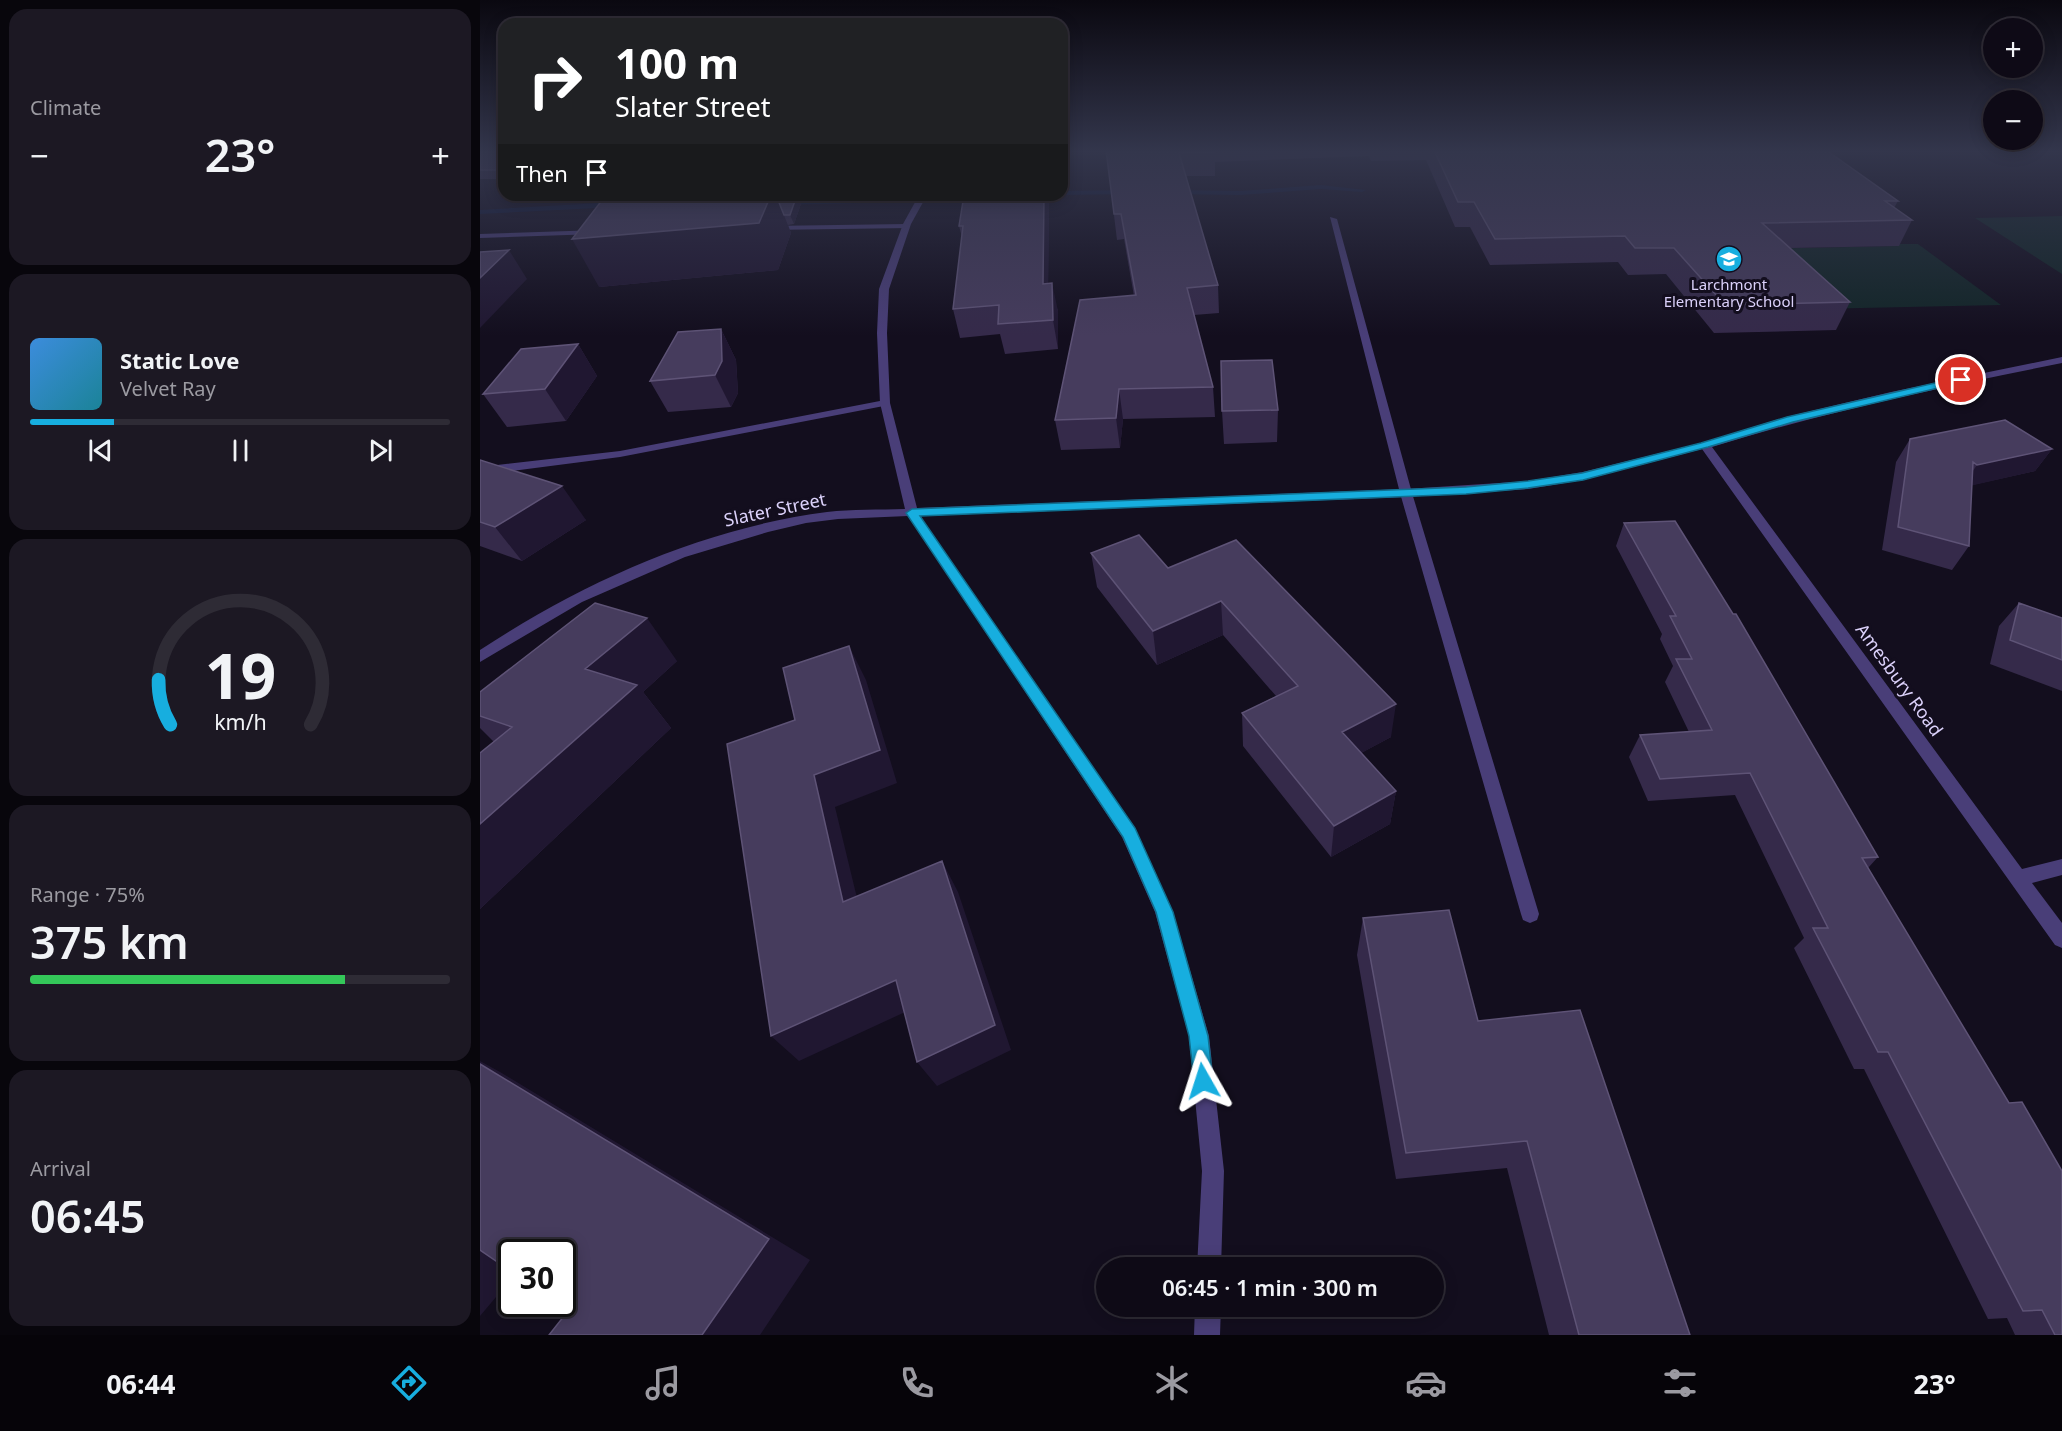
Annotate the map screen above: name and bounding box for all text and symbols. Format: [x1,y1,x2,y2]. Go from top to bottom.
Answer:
map controls [1983,18,2043,150]
button: + [1983,18,2043,78]
text: 100 m [615,34,739,91]
icon: right [516,42,594,120]
text: Slater Street [615,88,770,125]
button: − [1983,90,2043,150]
text: Climate [30,94,101,121]
text: 23° [205,124,275,185]
text: − [30,133,49,178]
text: + [431,133,450,178]
icon: arrive [580,156,613,189]
text: Then [516,158,568,188]
school or university icon: Larchmont Elementary School [1714,244,1744,274]
place label: Larchmont Elementary School [1664,274,1794,311]
text: Static Love [120,345,239,375]
pin [1935,354,1986,405]
icon: arrive [1944,363,1977,396]
text: Velvet Ray [120,375,216,402]
icon: previous [84,434,117,467]
icon: pause [224,434,257,467]
icon: next [364,434,397,467]
street label: Slater Street [722,486,828,532]
street label: Amesbury Road [1851,618,1949,741]
text: 19 [204,632,276,717]
text: km/h [214,707,266,736]
text: Range · 75% [30,881,145,908]
text: 375 km [30,911,189,972]
position arrow [1171,1049,1235,1113]
text: Arrival [30,1155,91,1182]
text: 06:45 [30,1185,145,1246]
speed limit sign: 30 [498,1239,576,1317]
text: 06:45 · 1 min · 300 m [1162,1272,1378,1302]
icon: directions [388,1362,430,1404]
icon: music [642,1362,684,1404]
icon: phone [896,1362,938,1404]
icon: climate [1151,1362,1193,1404]
icon: car [1405,1362,1447,1404]
icon: filters [1659,1362,1701,1404]
text: 06:44 [106,1365,176,1402]
text: 23° [1913,1365,1956,1402]

